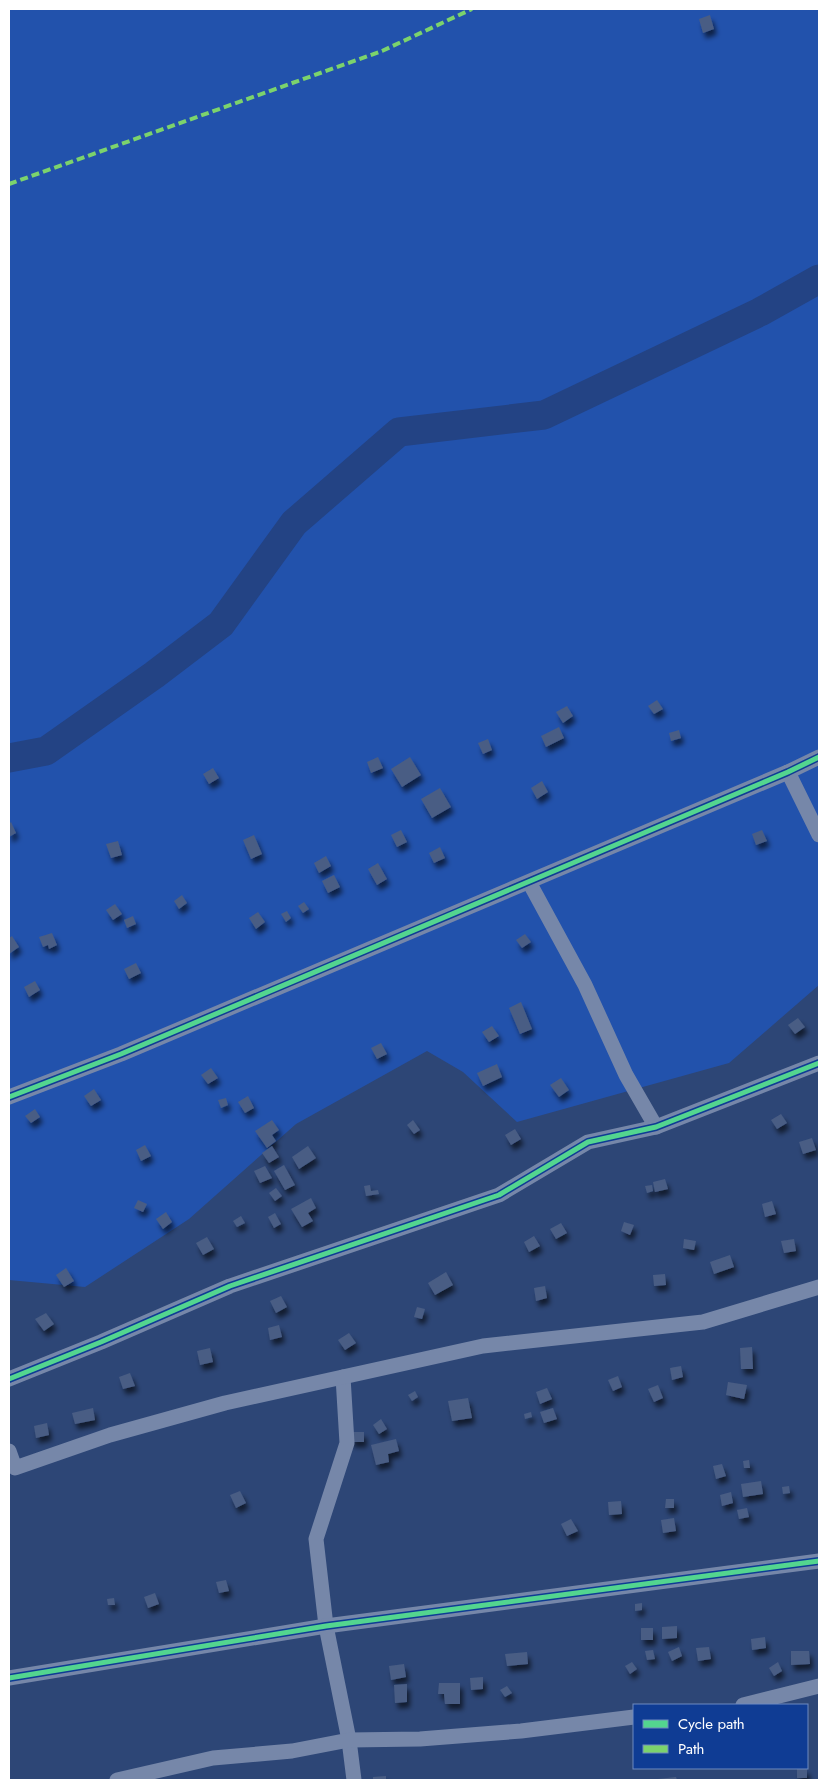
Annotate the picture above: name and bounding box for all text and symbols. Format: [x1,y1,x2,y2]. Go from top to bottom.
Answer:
legend [633,1704,808,1769]
text: Cycle path [678,1713,745,1735]
text: Path [678,1738,704,1760]

